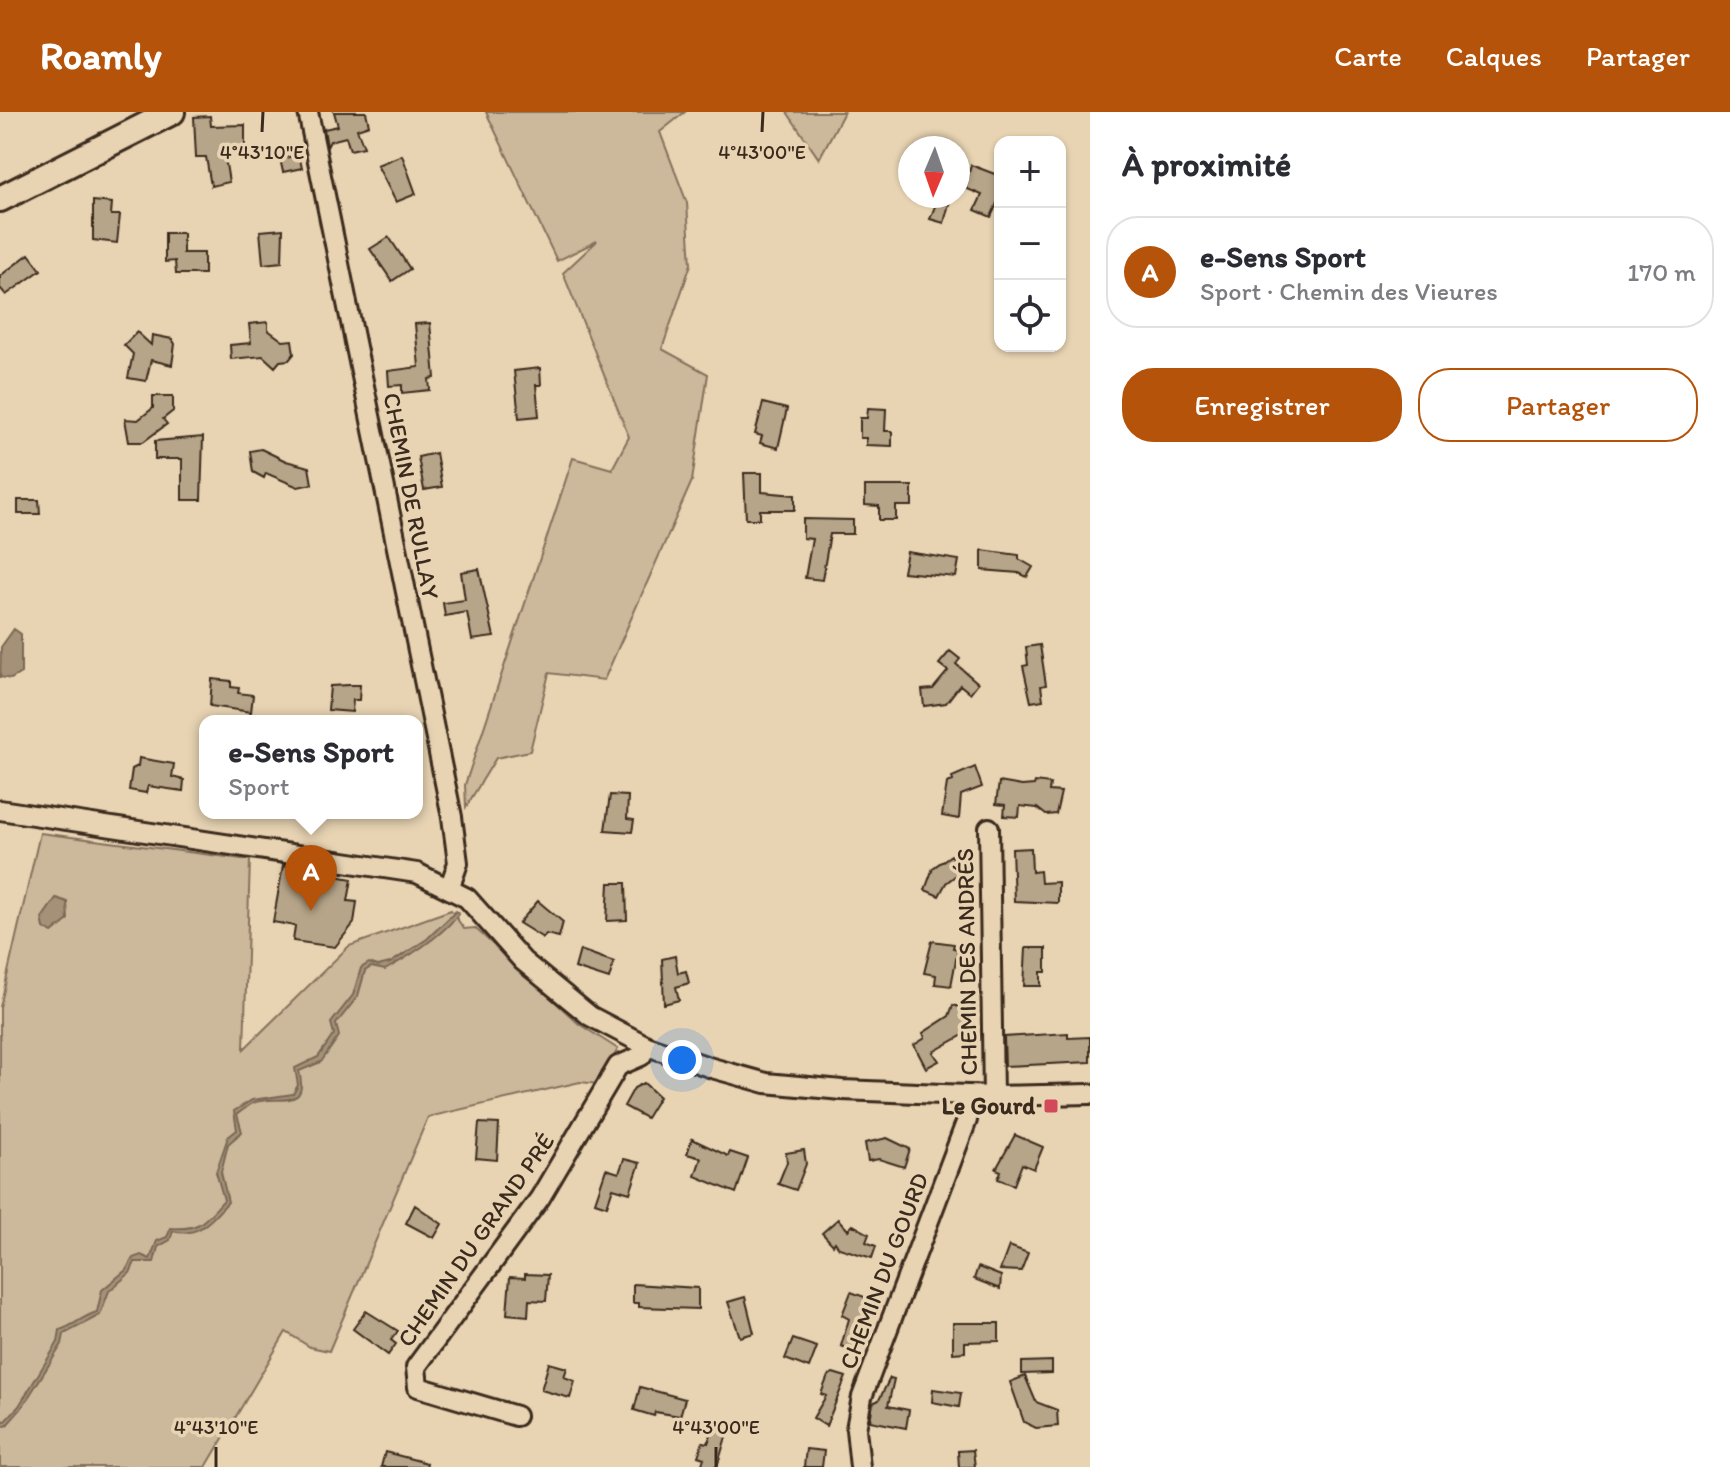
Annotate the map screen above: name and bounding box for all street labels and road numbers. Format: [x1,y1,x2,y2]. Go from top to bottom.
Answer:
street label: CHEMIN DE RULLAY [377,390,446,602]
street label: CHEMIN DES ANDRÉS [950,848,983,1076]
street label: CHEMIN DU GRAND PRÉ [391,1127,560,1352]
street label: CHEMIN DU GOURD [833,1169,934,1373]

